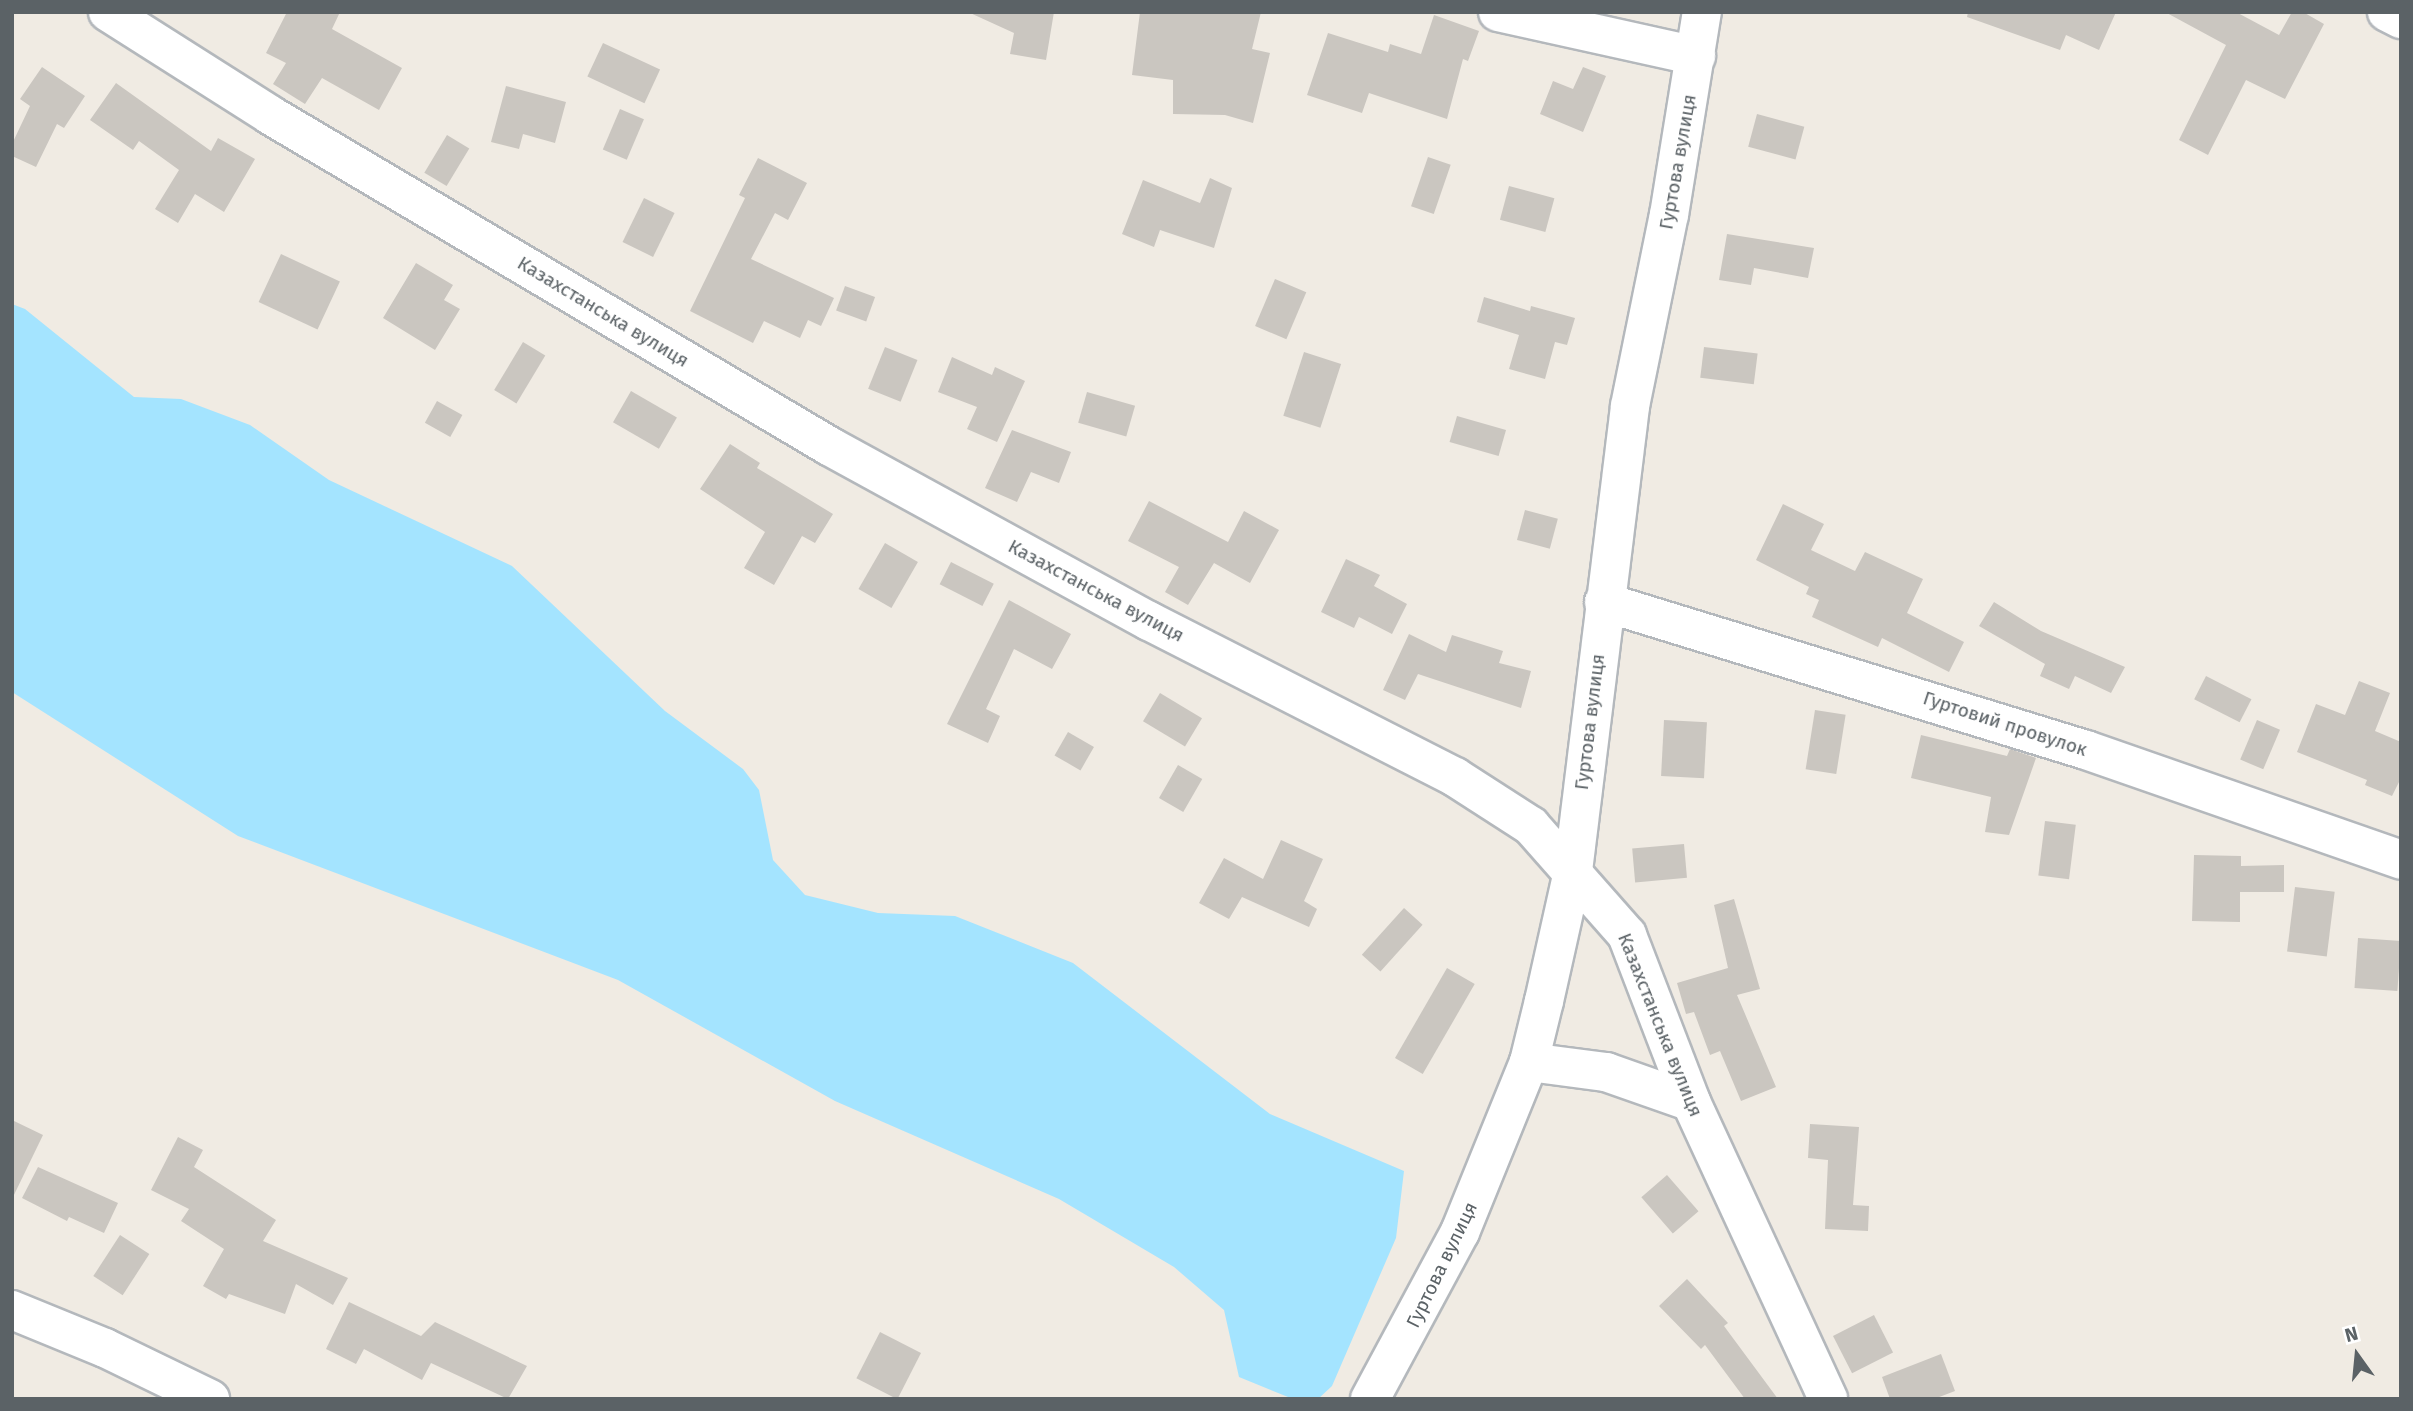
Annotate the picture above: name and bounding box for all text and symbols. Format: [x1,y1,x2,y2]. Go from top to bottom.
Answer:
street label: Гуртова вулиця [1655,93,1701,231]
street label: Казахстанська вулиця [513,252,693,372]
street label: Казахстанська вулиця [1004,535,1188,647]
street label: Гуртова вулиця [1570,653,1610,791]
street label: Гуртовий провулок [1920,687,2090,761]
street label: Казахстанська вулиця [1613,930,1707,1120]
street label: Гуртова вулиця [1402,1198,1482,1332]
north arrow [2322,1320,2392,1390]
text: N [2342,1321,2360,1347]

